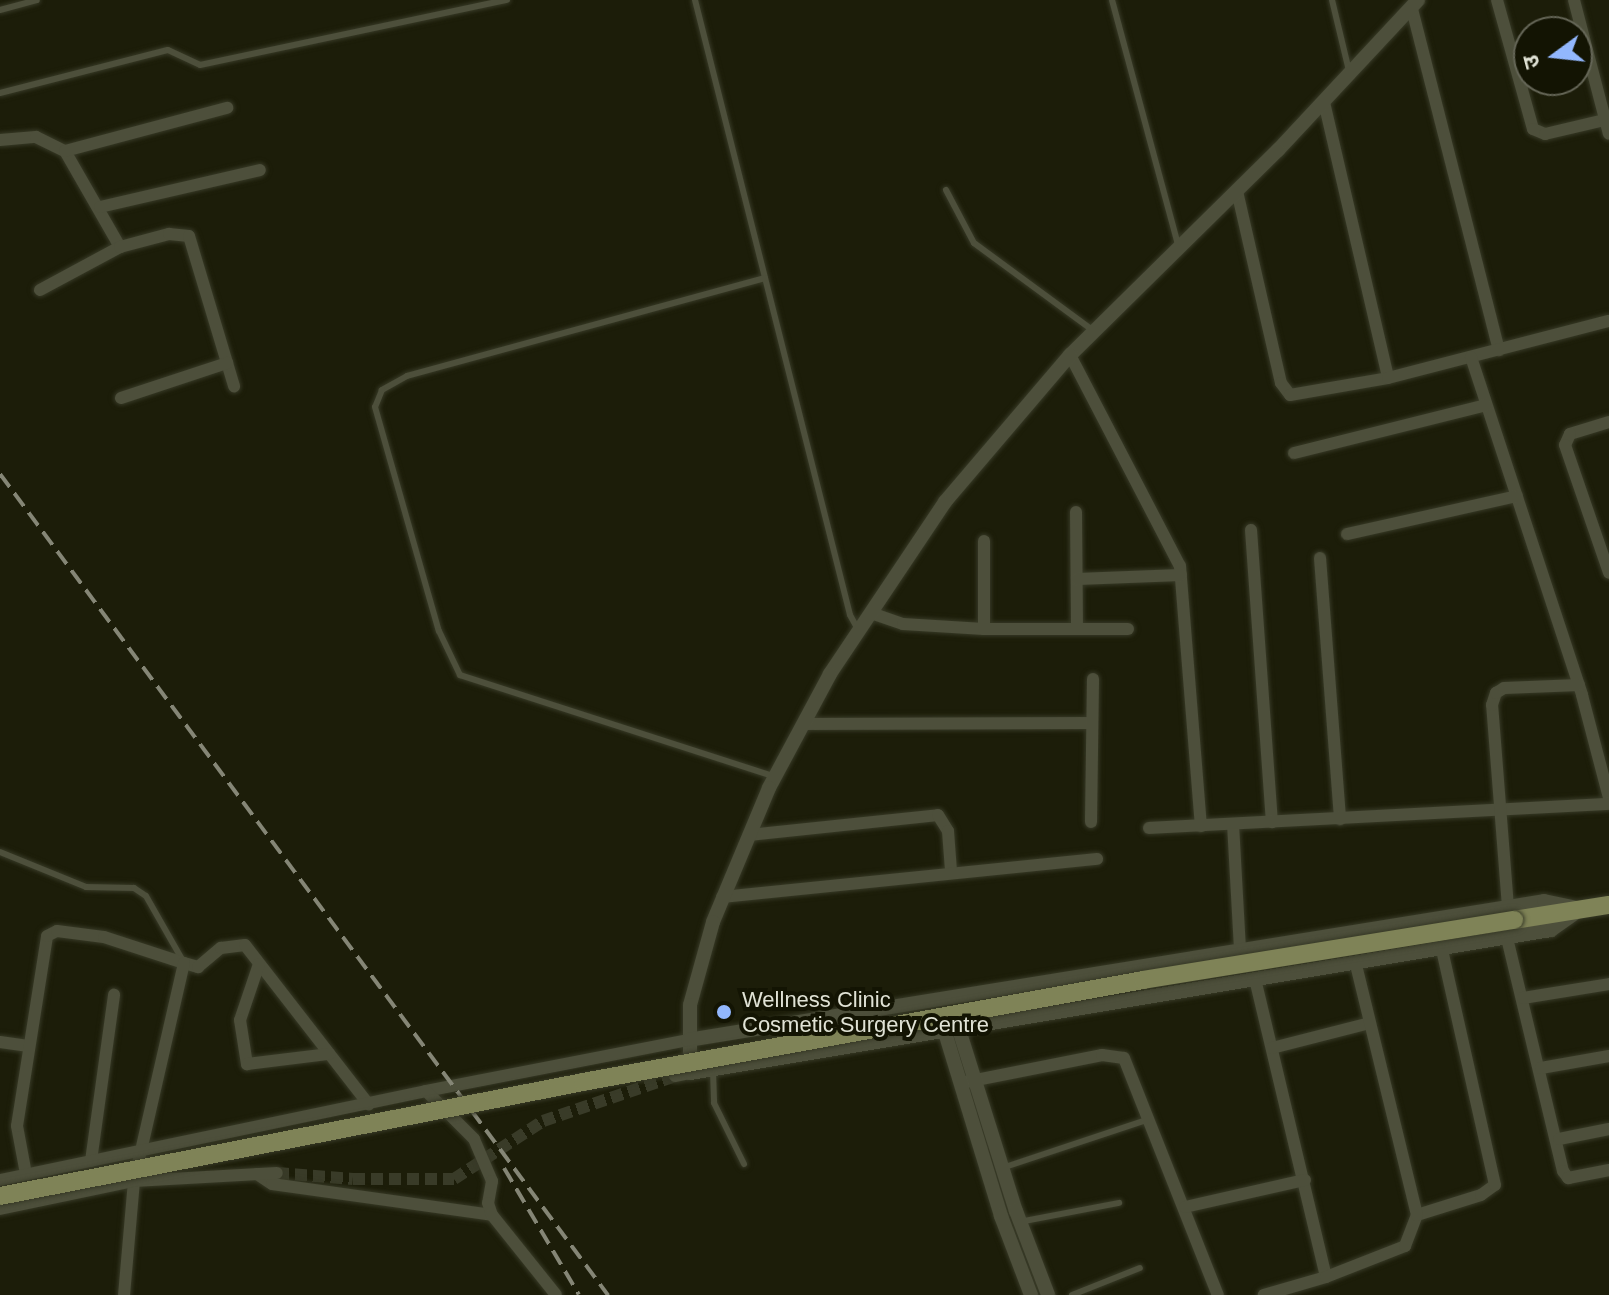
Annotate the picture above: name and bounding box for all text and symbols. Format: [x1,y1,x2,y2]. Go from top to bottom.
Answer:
north arrow [1513,16,1593,96]
text: उ [1518,52,1545,71]
place label: Wellness Clinic Cosmetic Surgery Centre [742,986,989,1038]
marker: Wellness Clinic Cosmetic Surgery Centre [713,1001,735,1023]

